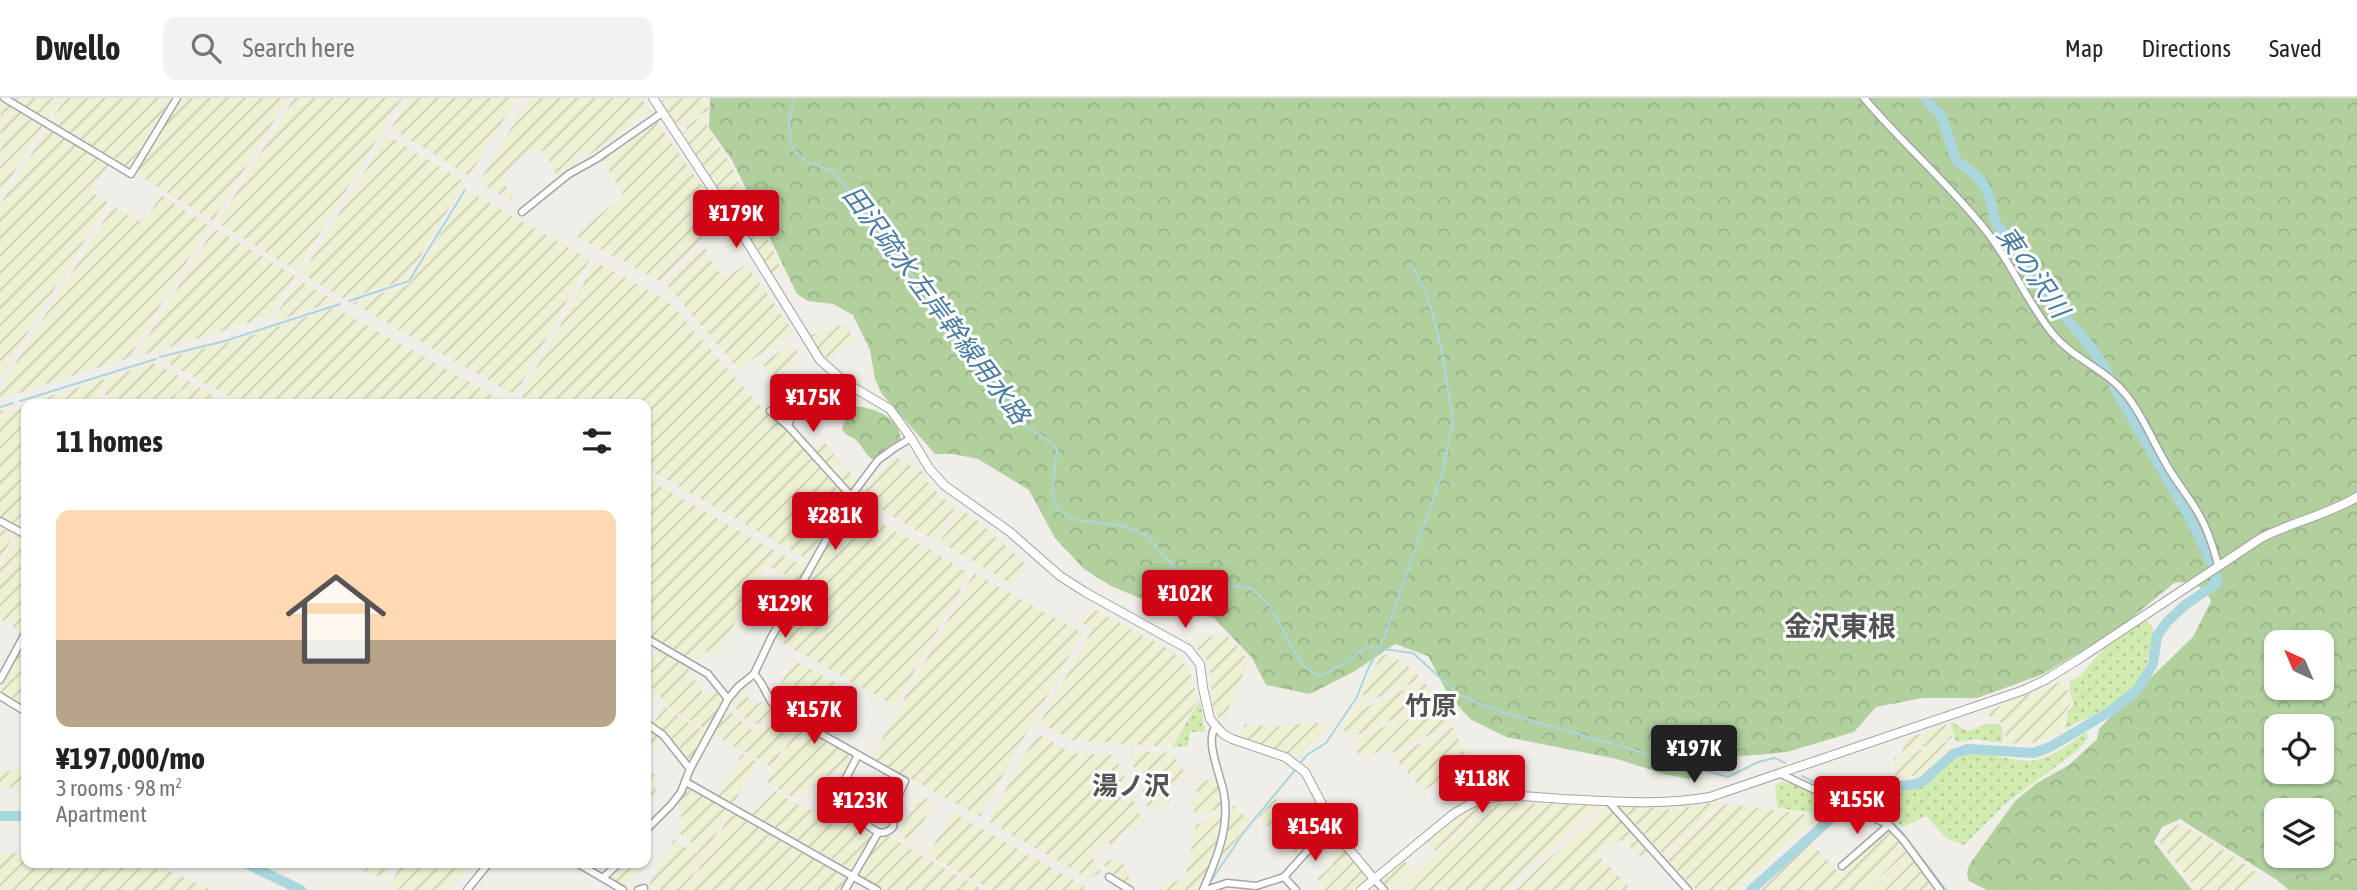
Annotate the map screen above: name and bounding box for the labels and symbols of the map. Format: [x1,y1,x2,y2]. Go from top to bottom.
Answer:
water label: 田沢疏水 左岸幹線用水路 [837,180,1036,431]
pin: ¥179K [687,190,785,250]
water label: 東の沢川 [1991,221,2077,326]
pin: ¥175K [764,374,862,434]
pin: ¥281K [786,492,884,552]
pin: ¥102K [1136,570,1234,630]
pin: ¥129K [736,580,834,640]
district label: 金沢東根 [1784,610,1896,642]
north arrow [2264,630,2334,700]
pin: ¥157K [765,686,863,746]
district label: 竹原 [1405,691,1457,721]
pin: ¥197K [1645,726,1743,785]
pin: ¥118K [1433,756,1531,815]
district label: 湯ノ沢 [1092,771,1170,801]
pin: ¥155K [1808,776,1906,836]
pin: ¥123K [811,778,909,837]
pin: ¥154K [1266,804,1364,863]

